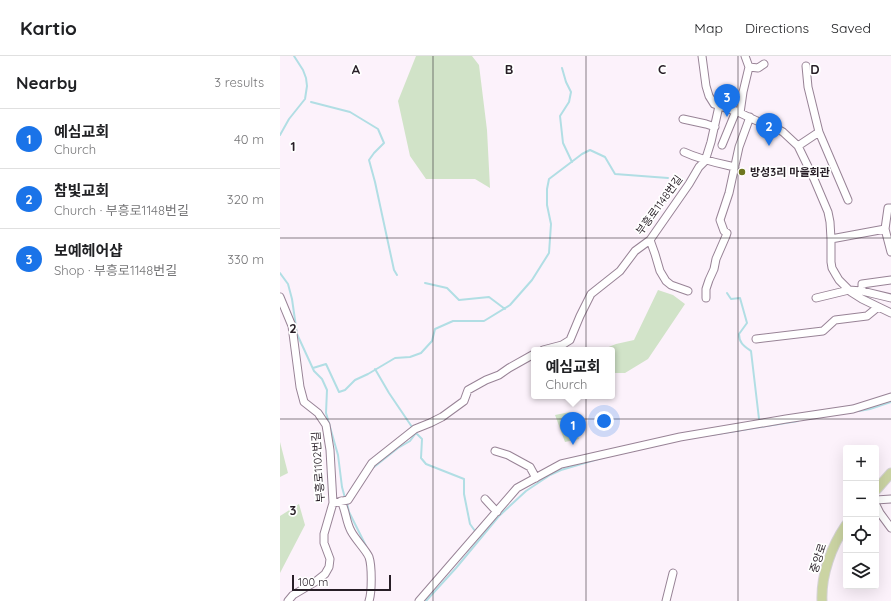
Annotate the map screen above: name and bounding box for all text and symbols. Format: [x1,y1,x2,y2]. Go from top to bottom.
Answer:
text: Kartio [20,16,77,40]
text: Map [694,19,723,37]
text: Directions [745,19,809,37]
text: Saved [831,19,871,37]
text: A [352,61,361,77]
text: B [505,61,513,77]
text: C [658,61,666,77]
text: D [810,61,820,77]
text: Nearby [16,72,77,93]
text: 3 results [214,74,264,90]
pin: 3 [714,84,740,117]
pin: 2 [756,113,782,146]
text: 예심교회 [54,122,109,141]
text: 1 [26,131,32,147]
text: 40 m [234,131,264,147]
text: 1 [290,138,296,154]
text: Church [54,141,96,157]
place label: 방성3리 마을회관 [750,165,830,179]
marker: 방성3리 마을회관 [737,167,747,177]
street label: 부흥로1148번길 [633,172,685,238]
text: 참빛교회 [54,181,109,200]
text: 2 [25,191,33,207]
text: 320 m [227,191,264,207]
text: Church · 부흥로1148번길 [54,202,189,218]
text: 보예헤어샵 [54,241,123,260]
text: 3 [26,251,32,267]
text: 330 m [227,251,264,267]
text: Shop · 부흥로1148번길 [54,262,177,278]
text: 2 [289,320,297,336]
popup [531,347,615,399]
text: 예심교회 [545,357,601,376]
text: Church [545,376,588,392]
your location [594,411,614,431]
pin: 1 [560,412,586,445]
street label: 부흥로1102번길 [309,431,327,503]
map controls [843,445,879,589]
button: + [843,445,879,481]
button: − [843,481,879,517]
text: 3 [290,502,297,518]
button: locate [843,517,879,553]
street label: 중앙로 [807,541,829,575]
button: layers [843,553,879,589]
scale bar [292,573,391,592]
text: 100 m [298,575,328,589]

